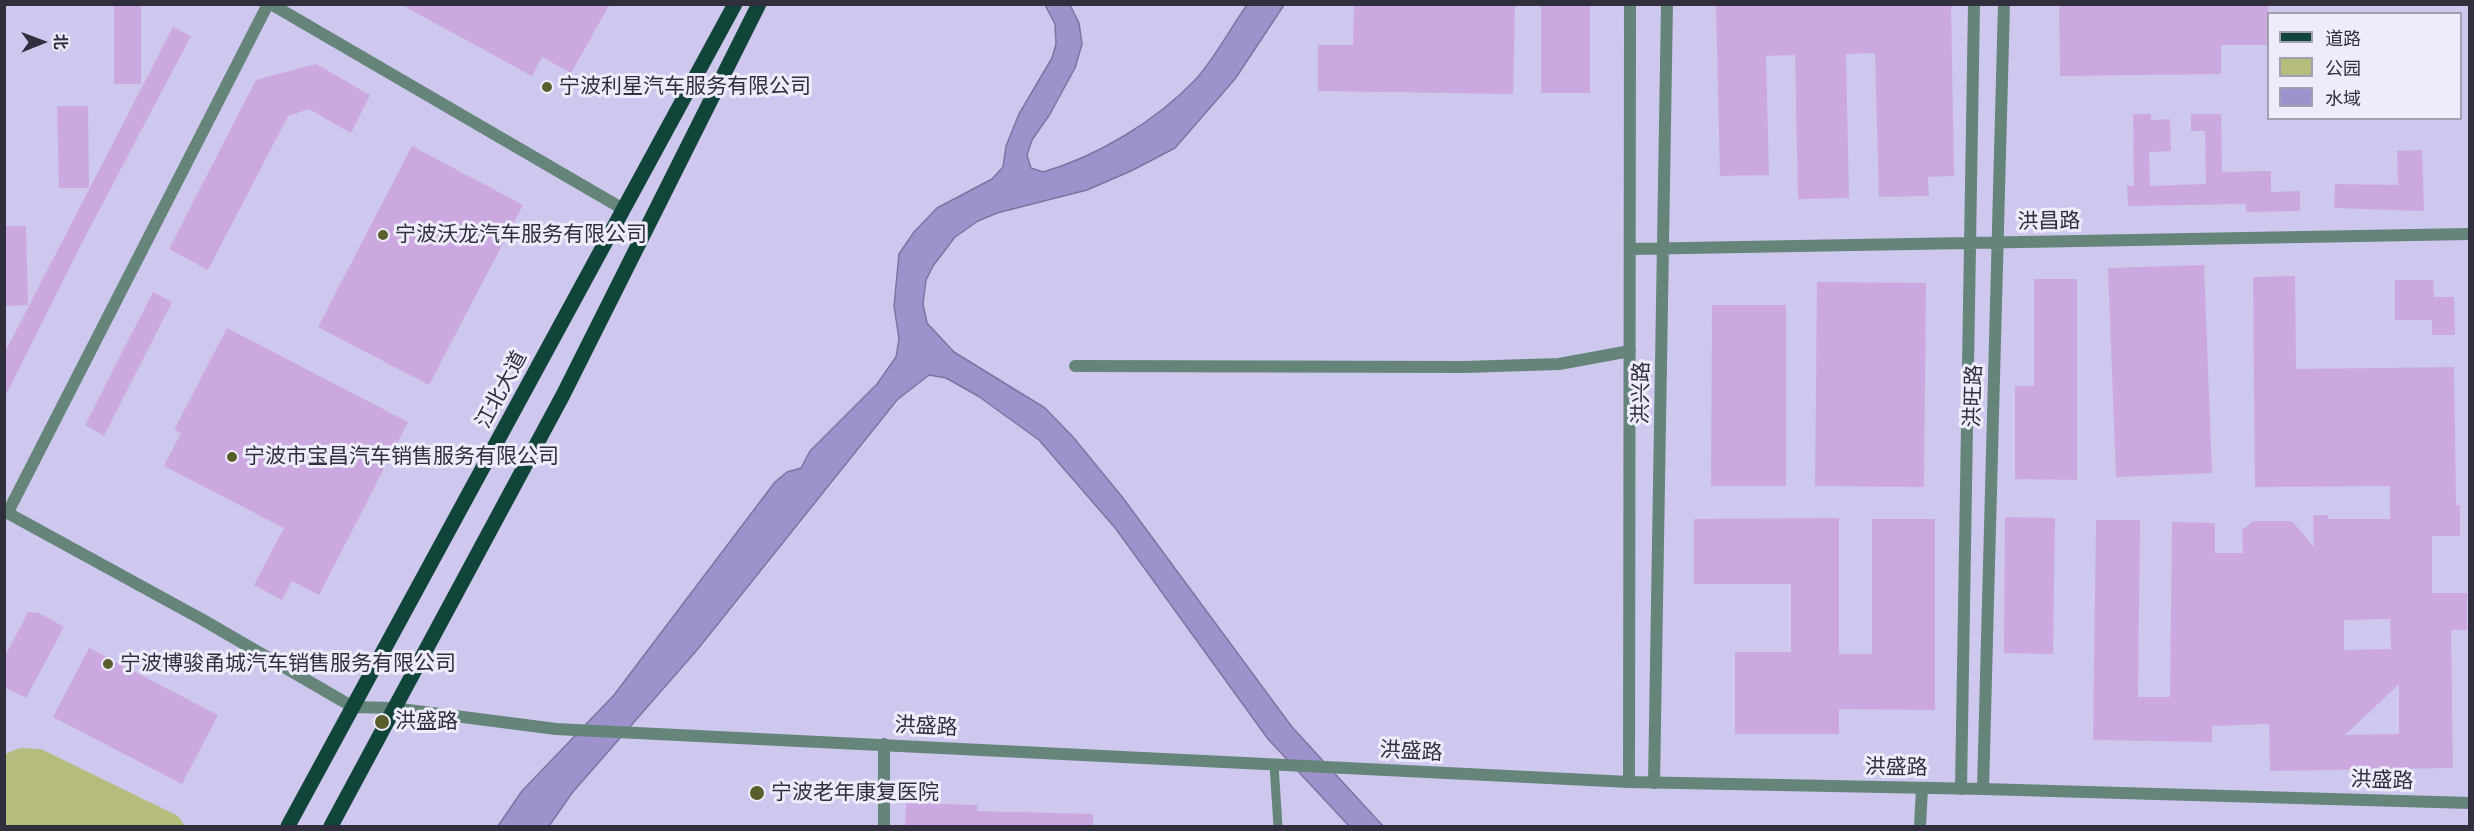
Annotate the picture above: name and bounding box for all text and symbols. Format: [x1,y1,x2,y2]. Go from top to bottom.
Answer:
north arrow [12,12,72,72]
legend [2267,12,2462,120]
text: 道路 [2325,28,2361,50]
text: 北 [51,33,70,50]
text: 公园 [2325,58,2361,80]
place label: 宁波利星汽车服务有限公司 [559,74,811,100]
marker: 宁波利星汽车服务有限公司 [540,80,554,94]
text: 水域 [2325,88,2361,110]
street label: 洪昌路 [2017,209,2081,235]
place label: 宁波沃龙汽车服务有限公司 [395,222,647,248]
marker: 宁波沃龙汽车服务有限公司 [376,228,390,242]
street label: 江北大道 [471,347,533,433]
street label: 洪兴路 [1629,361,1655,425]
street label: 洪旺路 [1960,364,1988,428]
place label: 宁波市宝昌汽车销售服务有限公司 [244,444,559,470]
marker: 宁波市宝昌汽车销售服务有限公司 [225,450,239,464]
place label: 宁波博骏甬城汽车销售服务有限公司 [120,651,456,677]
marker: 宁波博骏甬城汽车销售服务有限公司 [101,657,115,671]
place label: 洪盛路 [395,709,458,735]
marker: 洪盛路 [373,713,391,731]
street label: 洪盛路 [894,713,958,741]
street label: 洪盛路 [1379,738,1443,766]
street label: 洪盛路 [1864,755,1928,781]
street label: 洪盛路 [2350,767,2414,795]
place label: 宁波老年康复医院 [771,780,939,806]
marker: 宁波老年康复医院 [748,784,766,802]

